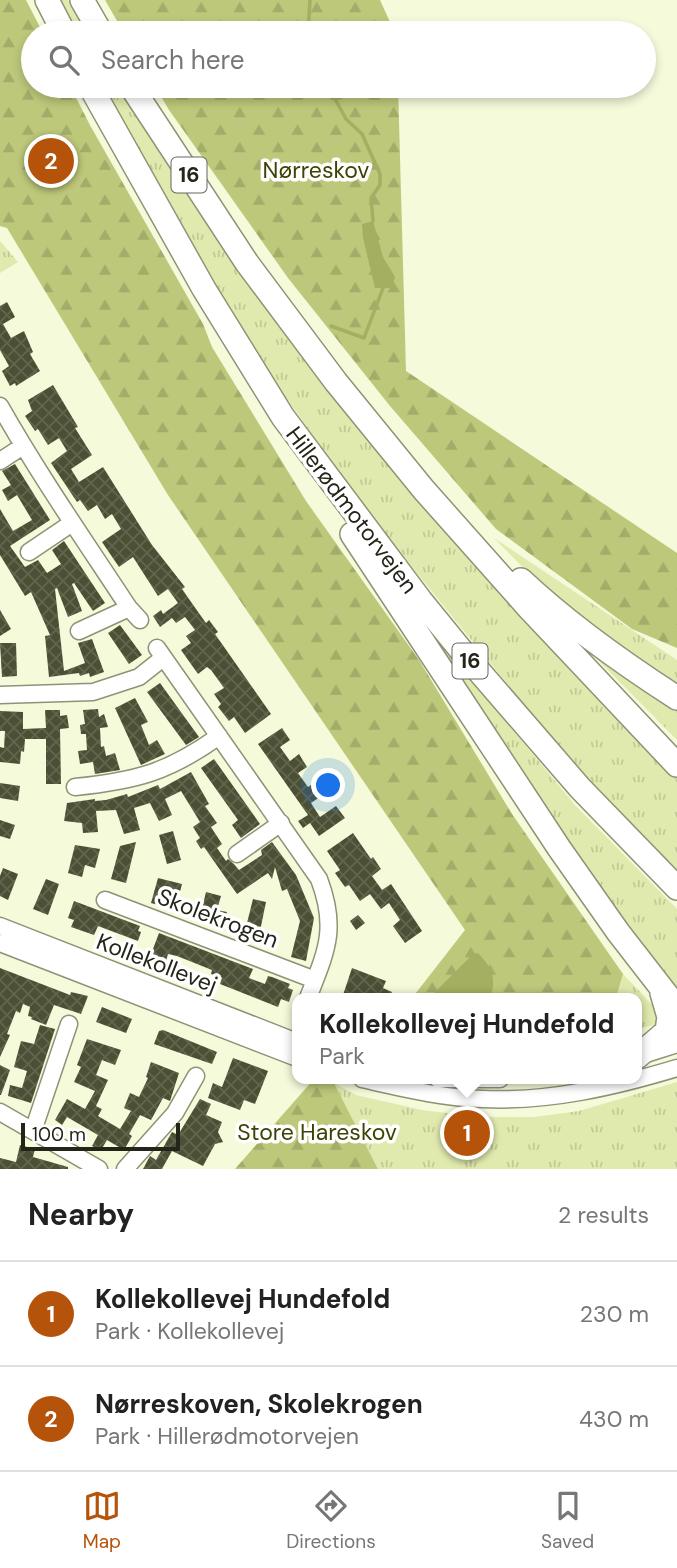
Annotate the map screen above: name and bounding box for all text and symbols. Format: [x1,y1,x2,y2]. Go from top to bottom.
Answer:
search box [21,21,656,98]
icon: search [45,41,83,79]
text: Search here [101,43,244,77]
pin: 2 [28,135,74,187]
park label: Nørreskov [263,155,369,185]
road number: 16 [172,158,206,192]
street label: Hillerødmotorvejen [279,420,425,600]
road number: 16 [452,644,488,678]
your location [311,768,345,802]
street label: Skolekrogen [153,881,283,955]
street label: Kollekollevej [92,926,222,1000]
popup [292,993,642,1084]
text: Kollekollevej Hundefold [319,1007,615,1041]
text: Park [319,1041,365,1071]
pin: 1 [444,1107,490,1159]
park label: Store Hareskov [237,1117,397,1147]
scale bar [21,1120,180,1152]
text: 100 m [32,1122,86,1147]
text: Nearby [28,1195,134,1234]
text: 2 results [558,1200,649,1230]
text: Kollekollevej Hundefold [95,1282,390,1316]
text: 1 [47,1299,55,1329]
text: 230 m [580,1299,649,1329]
text: Park · Kollekollevej [95,1316,284,1346]
text: Nørreskoven, Skolekrogen [95,1387,423,1421]
text: 2 [44,1404,58,1434]
text: 430 m [579,1404,649,1434]
text: Park · Hillerødmotorvejen [95,1421,359,1451]
tab: Map [83,1487,121,1554]
tab: Directions [286,1487,376,1554]
tab: Saved [541,1487,594,1554]

